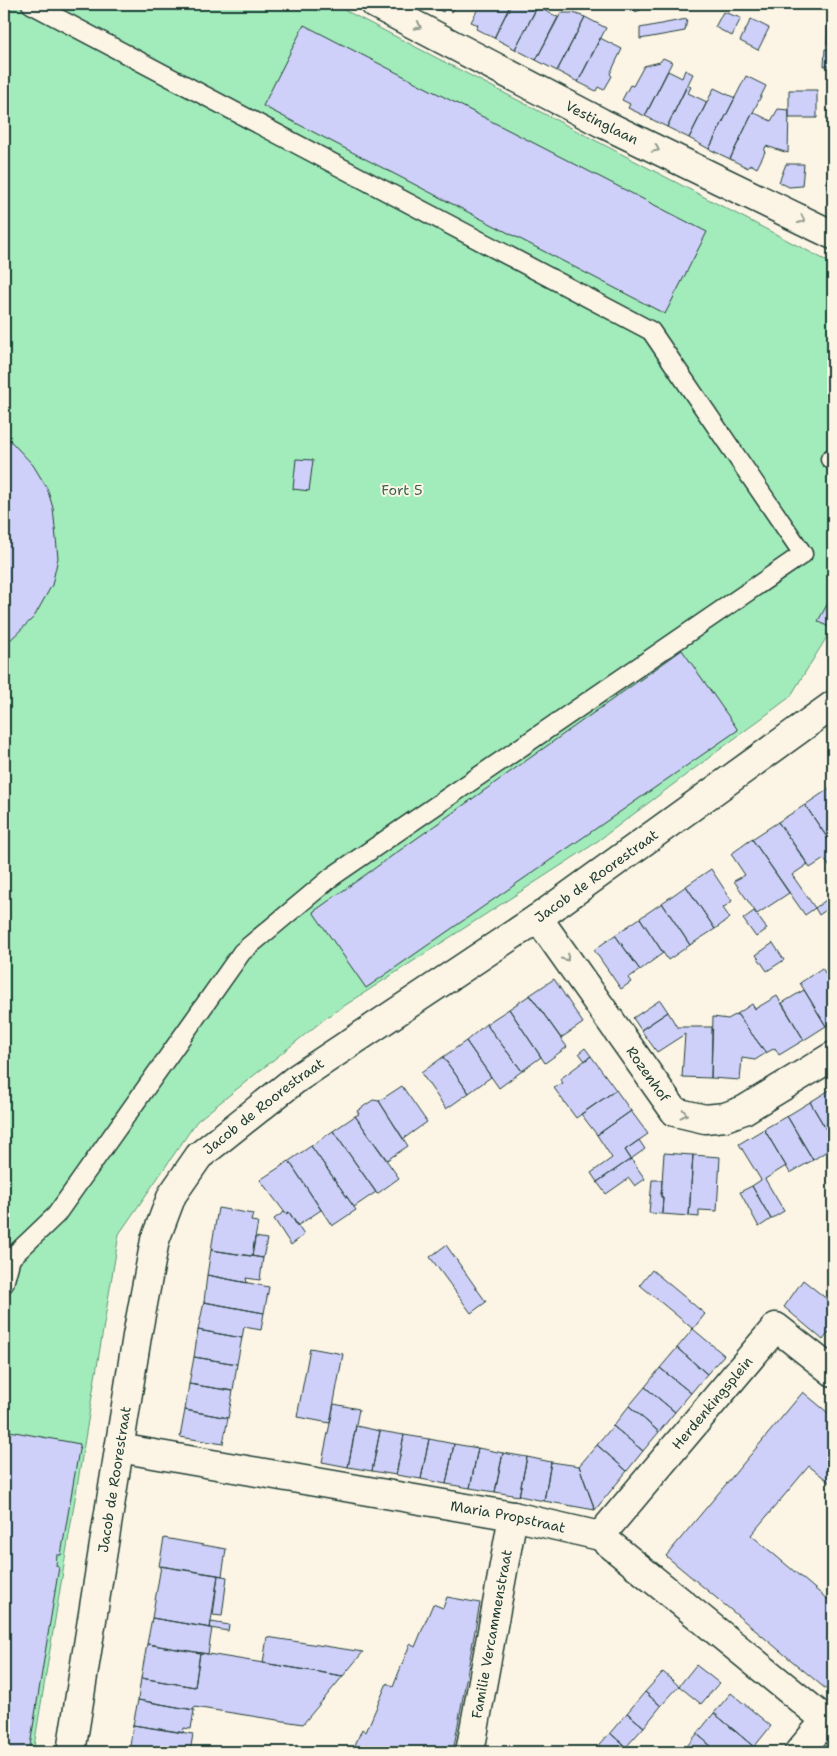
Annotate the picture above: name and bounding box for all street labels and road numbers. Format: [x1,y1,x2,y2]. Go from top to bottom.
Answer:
street label: Vestinglaan [562,96,642,148]
street label: Jacob de Roorestraat [531,825,662,926]
street label: Rozenhof [622,1043,674,1106]
street label: Jacob de Roorestraat [199,1054,327,1158]
street label: Herdenkingsplein [668,1352,757,1453]
street label: Jacob de Roorestraat [94,1405,135,1554]
street label: Maria Propstraat [449,1496,567,1537]
street label: Familie Vercammenstraat [467,1548,516,1720]

